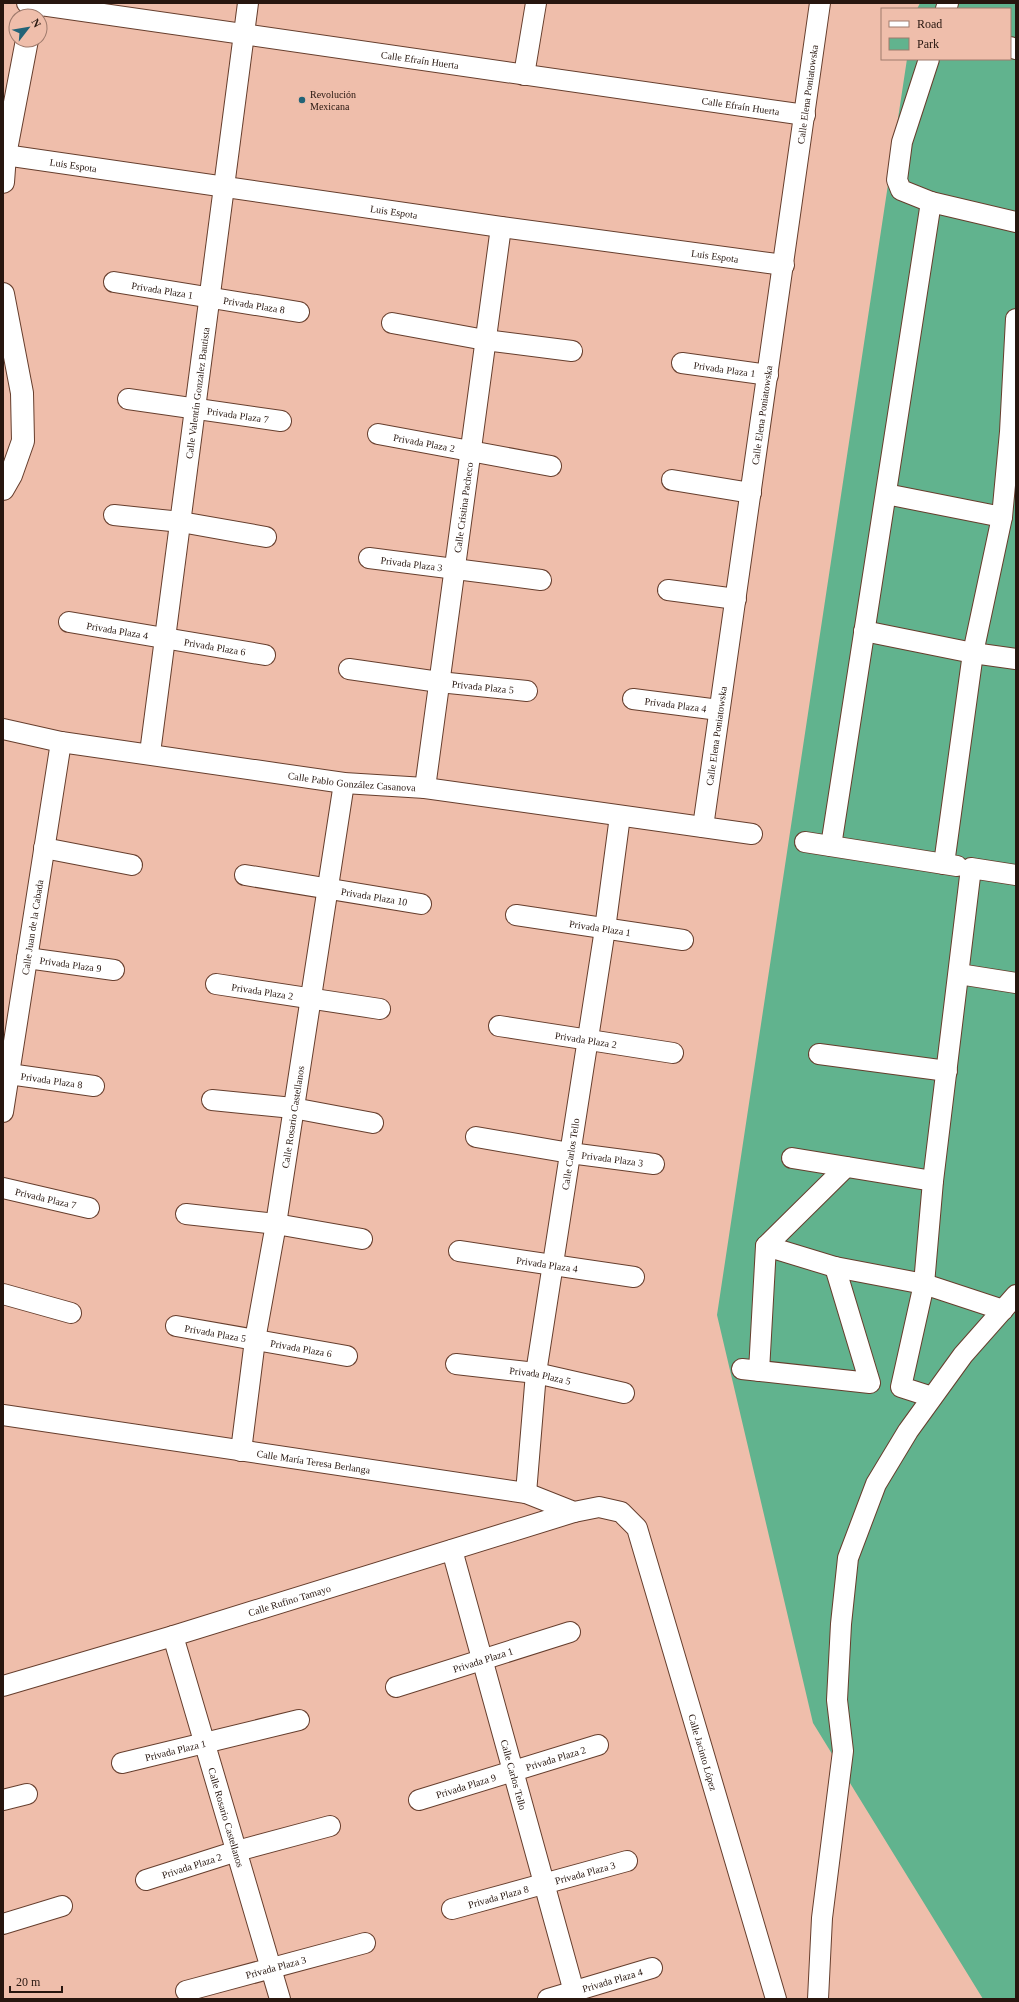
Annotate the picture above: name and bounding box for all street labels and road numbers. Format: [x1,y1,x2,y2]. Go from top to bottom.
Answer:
street label: Calle Elena Poniatowska [795,43,820,145]
street label: Calle Efraín Huerta [380,49,460,71]
street label: Calle Efraín Huerta [701,95,781,117]
street label: Luis Espota [49,156,98,174]
street label: Luis Espota [370,203,419,220]
street label: Luis Espota [691,247,740,264]
street label: Privada Plaza 1 [131,279,194,300]
street label: Privada Plaza 8 [223,294,286,315]
street label: Calle Valentín Gonzalez Bautista [183,326,211,459]
street label: Privada Plaza 1 [693,359,756,379]
street label: Calle Elena Poniatowska [749,364,774,465]
street label: Privada Plaza 7 [206,405,269,425]
street label: Privada Plaza 2 [393,431,456,454]
street label: Calle Cristina Pacheco [451,462,475,554]
street label: Privada Plaza 3 [380,554,443,573]
street label: Privada Plaza 4 [86,620,149,641]
street label: Privada Plaza 6 [183,636,247,657]
street label: Privada Plaza 5 [451,678,514,695]
street label: Calle Elena Poniatowska [703,685,728,786]
street label: Privada Plaza 4 [644,695,707,714]
street label: Calle Pablo González Casanova [287,769,416,793]
street label: Calle Juan de la Cabada [19,878,45,976]
street label: Privada Plaza 10 [340,885,408,907]
street label: Privada Plaza 1 [568,918,632,938]
street label: Privada Plaza 9 [39,954,102,974]
street label: Privada Plaza 2 [231,981,294,1001]
street label: Privada Plaza 2 [554,1029,618,1050]
street label: Calle Rosario Castellanos [279,1065,306,1169]
street label: Privada Plaza 8 [20,1070,83,1090]
street label: Calle Carlos Tello [559,1117,581,1191]
street label: Privada Plaza 3 [581,1149,644,1168]
street label: Privada Plaza 7 [14,1186,77,1210]
street label: Privada Plaza 4 [515,1254,579,1274]
street label: Privada Plaza 5 [184,1322,247,1344]
street label: Privada Plaza 6 [269,1337,333,1359]
street label: Privada Plaza 5 [509,1365,572,1386]
street label: Calle María Teresa Berlanga [256,1447,372,1475]
street label: Calle Rufino Tamayo [247,1582,332,1618]
street label: Privada Plaza 1 [451,1645,514,1674]
street label: Calle Jacinto López [687,1713,720,1793]
street label: Privada Plaza 1 [144,1737,207,1763]
street label: Calle Carlos Tello [499,1738,529,1811]
street label: Privada Plaza 2 [524,1744,587,1772]
street label: Calle Rosario Castellanos [207,1766,246,1869]
street label: Privada Plaza 9 [434,1771,497,1800]
street label: Privada Plaza 2 [160,1851,223,1880]
street label: Privada Plaza 3 [554,1859,617,1886]
street label: Privada Plaza 8 [467,1883,530,1910]
street label: Privada Plaza 3 [244,1954,307,1980]
street label: Privada Plaza 4 [581,1966,644,1994]

